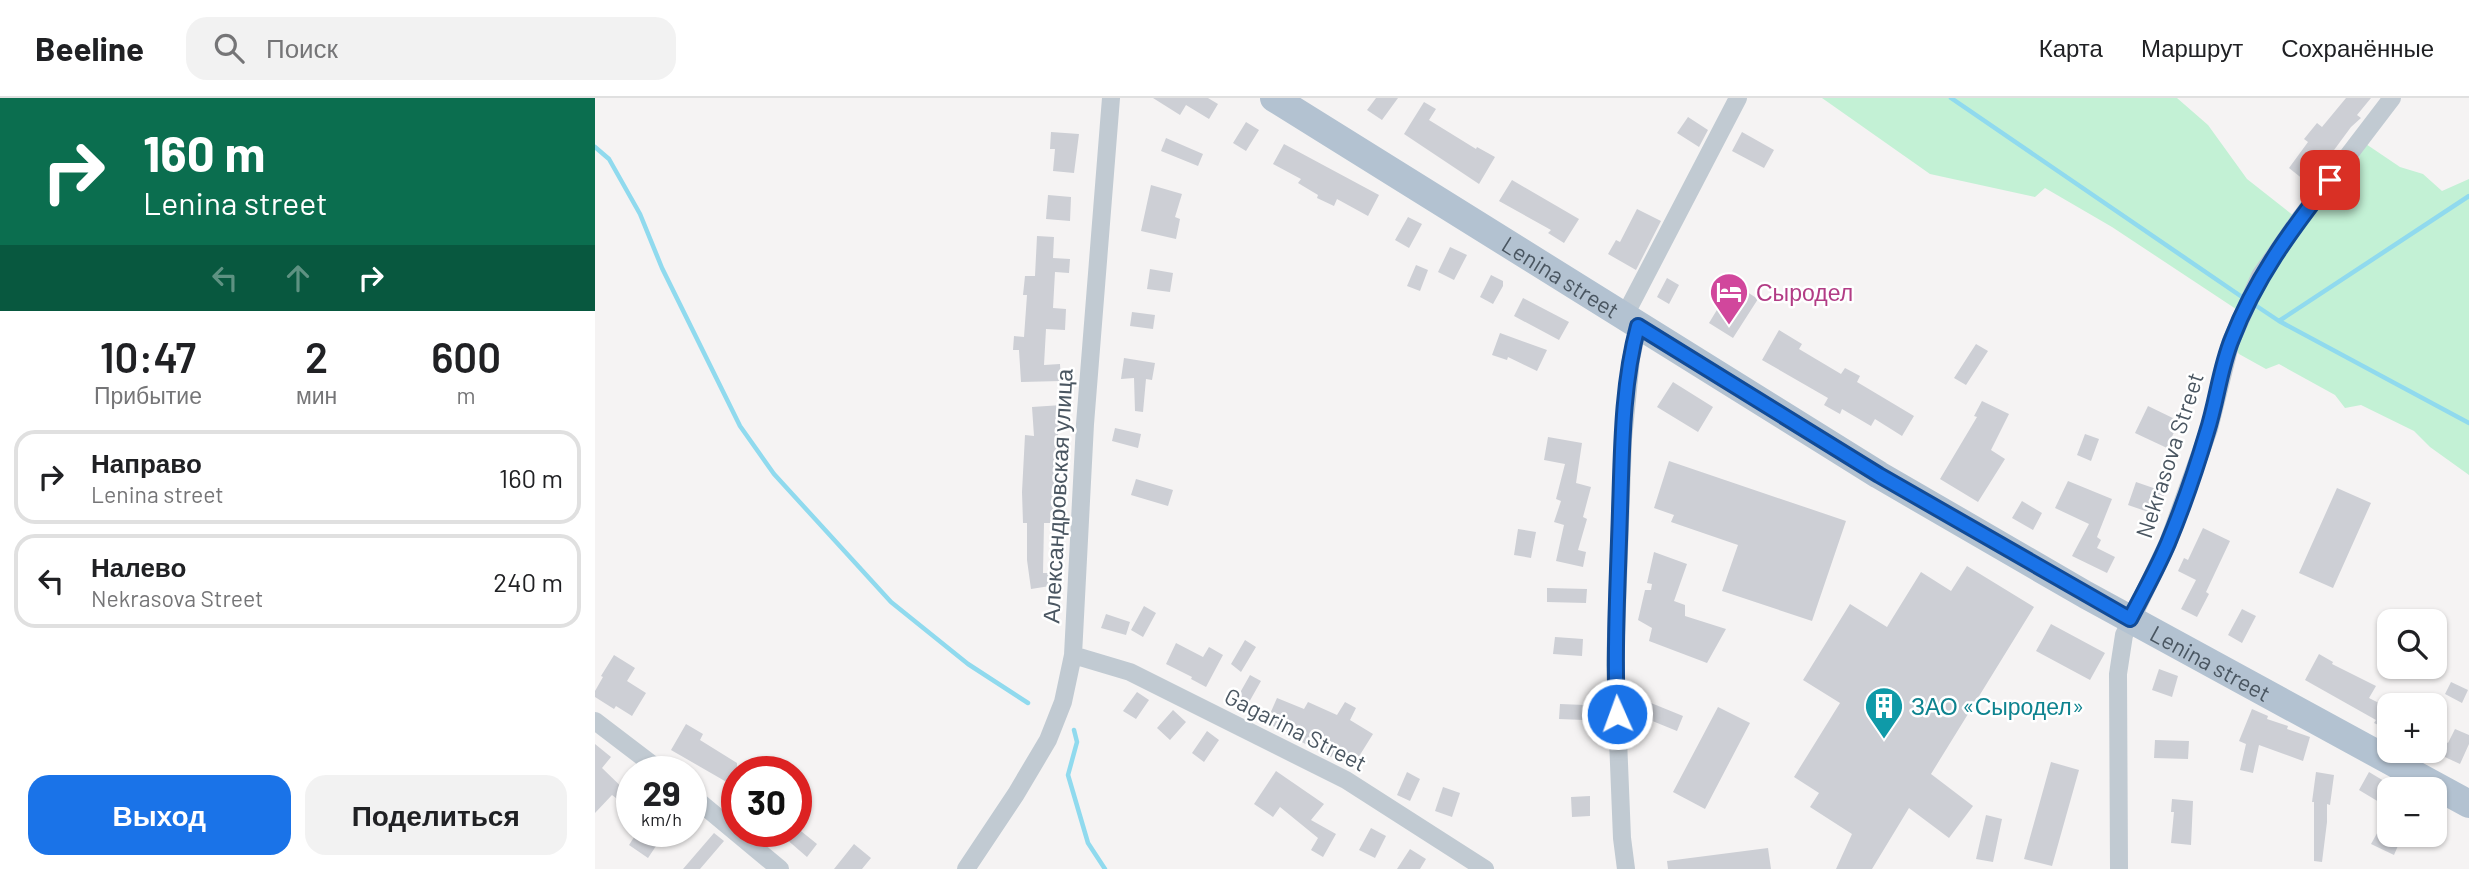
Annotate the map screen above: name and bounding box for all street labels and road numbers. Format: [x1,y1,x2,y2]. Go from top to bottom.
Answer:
street label: Lenina street [1497,230,1625,324]
street label: Александровская улица [1036,368,1078,624]
street label: Nekrasova Street [2129,369,2209,541]
street label: Lenina street [2146,619,2276,707]
street label: Gagarina Street [1220,681,1372,777]

